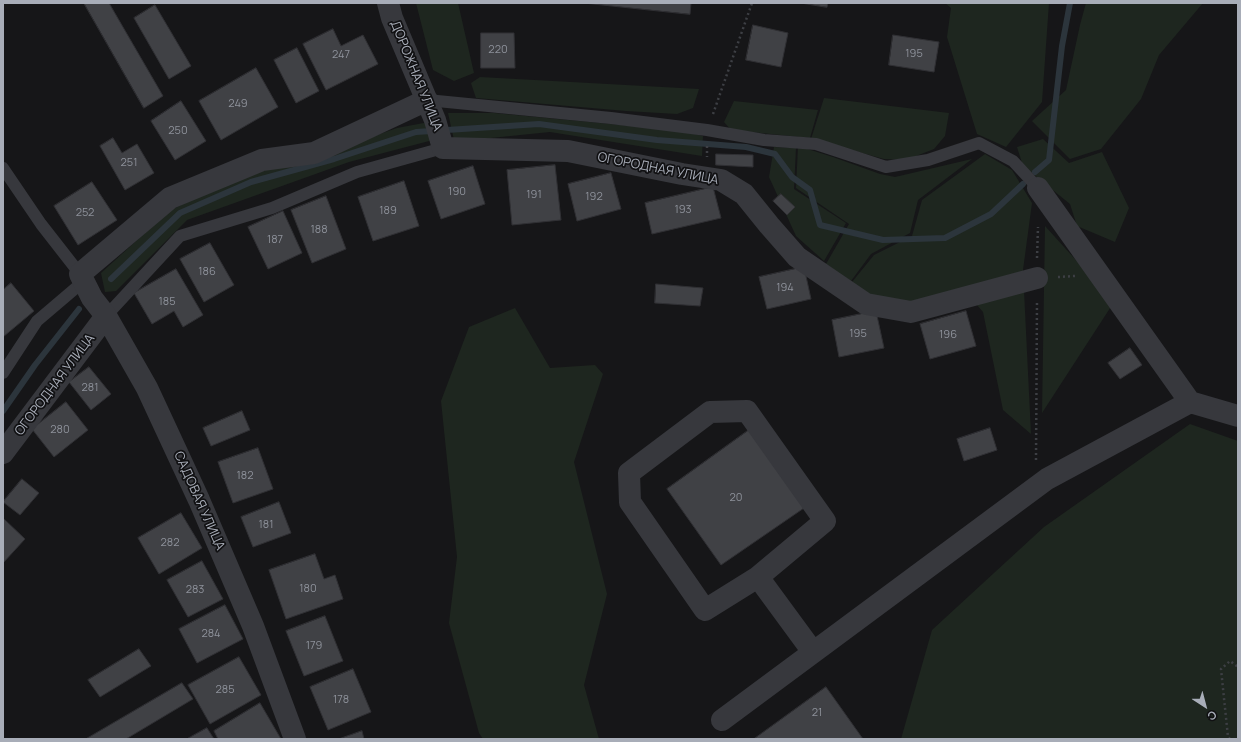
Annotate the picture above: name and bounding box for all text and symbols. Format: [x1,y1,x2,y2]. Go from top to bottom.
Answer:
street label: ДОРОЖНАЯ УЛИЦА [387,18,445,134]
house number: 220 [488,43,508,57]
house number: 195 [905,47,923,61]
house number: 247 [332,48,350,62]
house number: 249 [228,97,248,111]
house number: 250 [168,124,188,138]
street label: ОГОРОДНАЯ УЛИЦА [596,150,720,188]
house number: 251 [121,156,137,170]
house number: 190 [448,185,466,199]
house number: 191 [526,188,542,202]
house number: 192 [585,190,603,204]
house number: 193 [674,203,692,217]
house number: 189 [379,204,397,218]
house number: 252 [76,206,94,220]
house number: 188 [310,223,328,237]
house number: 187 [267,233,283,247]
house number: 186 [198,265,216,279]
house number: 194 [776,281,794,295]
house number: 185 [158,295,176,309]
house number: 195 [849,327,867,341]
house number: 196 [939,328,957,342]
street label: ОГОРОДНАЯ УЛИЦА [12,331,98,439]
house number: 281 [82,381,98,395]
house number: 280 [50,423,70,437]
street label: САДОВАЯ УЛИЦА [170,449,228,553]
house number: 182 [237,469,253,483]
house number: 20 [730,491,742,505]
house number: 181 [259,518,273,532]
house number: 282 [161,536,179,550]
house number: 180 [299,582,317,596]
house number: 283 [186,583,204,597]
house number: 284 [201,627,221,641]
house number: 179 [306,639,322,653]
house number: 285 [215,683,235,697]
north arrow [1185,686,1225,726]
house number: 178 [333,693,349,707]
house number: 21 [812,706,822,720]
text: С [1205,708,1220,725]

